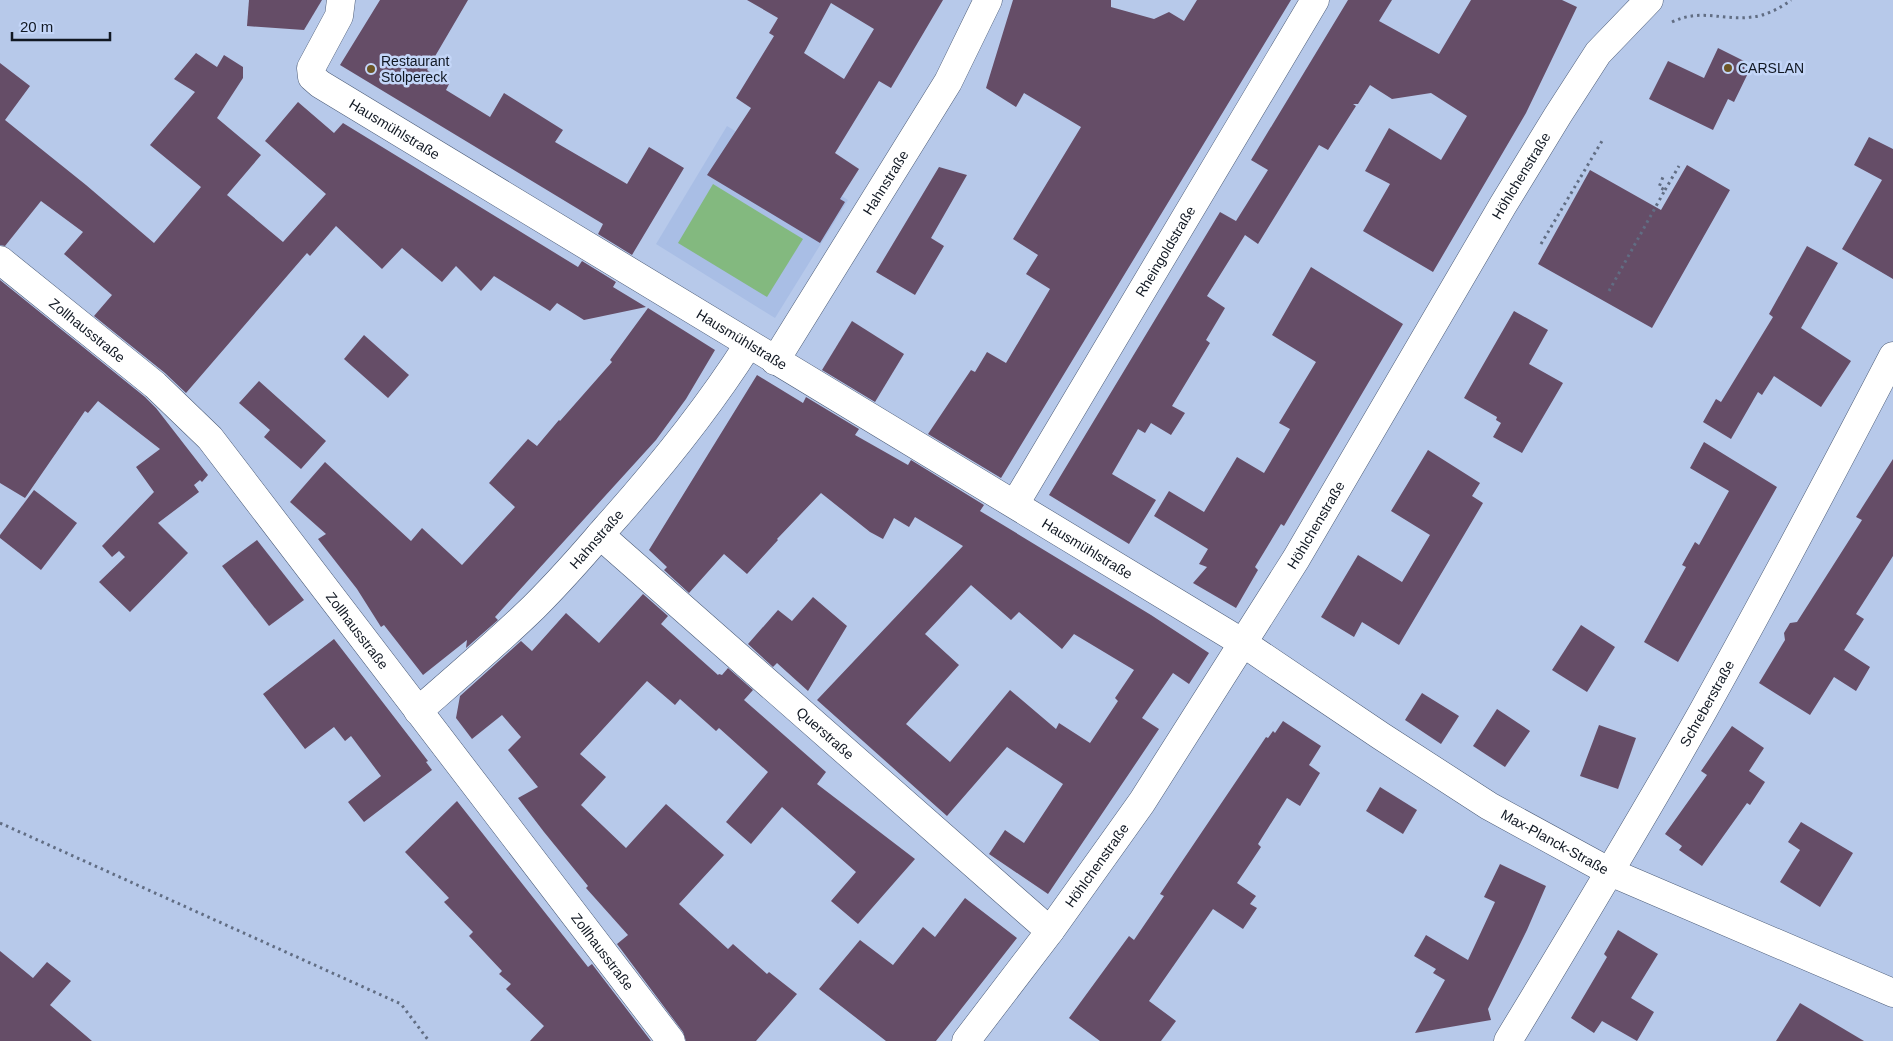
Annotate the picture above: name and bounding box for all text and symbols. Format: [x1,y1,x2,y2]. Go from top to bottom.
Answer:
scale bar [12,10,110,42]
text: 20 m [20,18,53,35]
place label: Restaurant Stolpereck [381,53,450,85]
place label: CARSLAN [1738,60,1804,76]
marker: CARSLAN [1722,62,1734,74]
marker: Restaurant Stolpereck [365,63,377,75]
street label: Hausmühlstraße [346,96,443,163]
street label: Höhlchenstraße [1488,129,1554,222]
street label: Hahnstraße [860,147,912,218]
street label: Rheingoldstraße [1132,203,1199,300]
street label: Zollhausstraße [46,295,128,366]
street label: Hausmühlstraße [694,306,790,373]
street label: Höhlchenstraße [1284,478,1348,572]
street label: Hahnstraße [566,506,627,572]
street label: Hausmühlstraße [1039,515,1136,582]
street label: Zollhausstraße [323,589,392,672]
street label: Schreberstraße [1676,657,1738,749]
street label: Querstraße [793,704,857,763]
street label: Max-Planck-Straße [1498,806,1611,878]
street label: Höhlchenstraße [1062,820,1132,910]
street label: Zollhausstraße [568,910,637,993]

